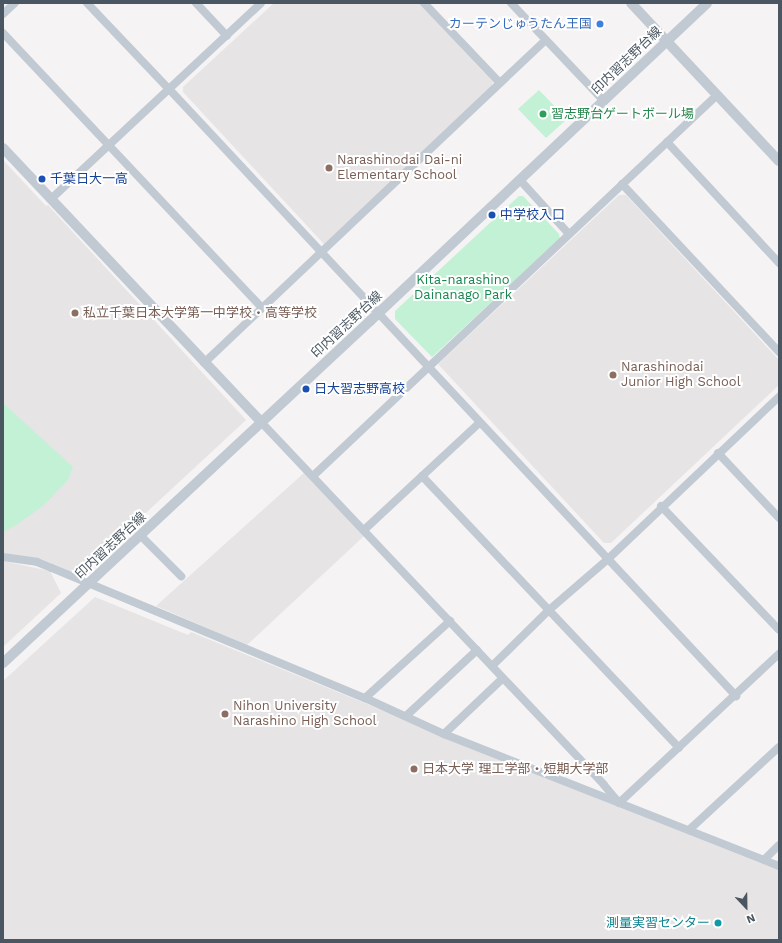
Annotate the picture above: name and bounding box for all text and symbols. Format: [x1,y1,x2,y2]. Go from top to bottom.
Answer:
place label: カーテンじゅうたん王国 [449,16,592,32]
marker: カーテンじゅうたん王国 [595,19,605,29]
street label: 印内習志野台線 [589,24,665,98]
place label: 習志野台ゲートボール場 [551,106,694,122]
marker: 習志野台ゲートボール場 [538,109,548,119]
place label: Narashinodai Dai-ni Elementary School [337,153,462,184]
marker: Narashinodai Dai-ni Elementary School [324,163,334,173]
place label: 千葉日大一高 [50,171,128,187]
marker: 千葉日大一高 [37,174,47,184]
place label: 中学校入口 [500,207,565,223]
marker: 中学校入口 [487,210,497,220]
park label: Kita-narashino Dainanago Park [414,273,512,304]
street label: 印内習志野台線 [308,288,386,362]
place label: 私立千葉日本大学第一中学校・高等学校 [83,305,317,321]
marker: 私立千葉日本大学第一中学校・高等学校 [70,308,80,318]
place label: Narashinodai Junior High School [621,360,741,391]
marker: Narashinodai Junior High School [608,370,618,380]
place label: 日大習志野高校 [314,381,405,397]
marker: 日大習志野高校 [301,384,311,394]
street label: 印内習志野台線 [72,509,150,583]
place label: Nihon University Narashino High School [233,699,377,730]
marker: Nihon University Narashino High School [220,709,230,719]
place label: 日本大学 理工学部・短期大学部 [422,761,608,777]
marker: 日本大学 理工学部・短期大学部 [409,764,419,774]
north arrow [726,887,766,927]
text: N [744,911,757,926]
place label: 測量実習センター [606,915,710,931]
marker: 測量実習センター [713,918,723,928]

